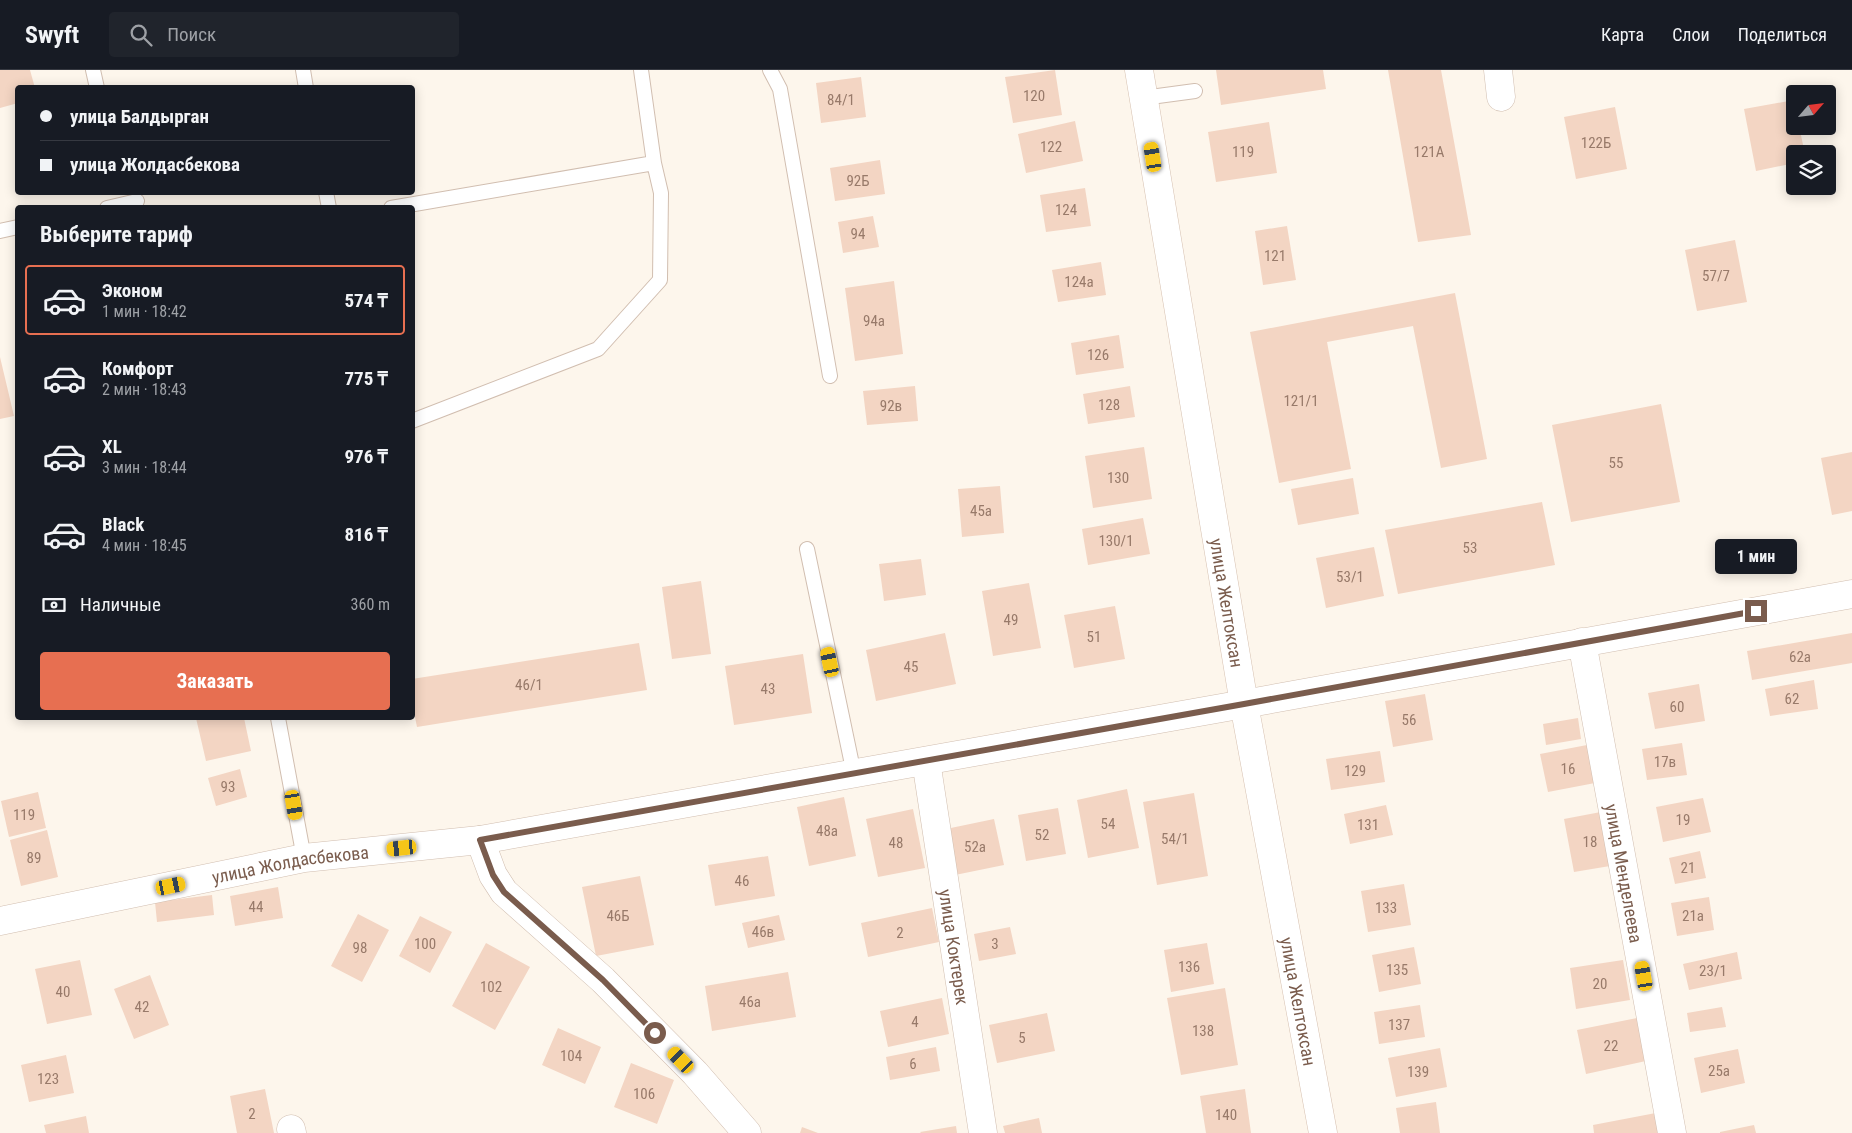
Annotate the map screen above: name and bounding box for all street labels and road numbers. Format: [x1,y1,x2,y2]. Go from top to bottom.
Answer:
street label: улица Желтоксан [1206,537,1248,669]
street label: улица Менделеева [1601,802,1647,944]
street label: улица Жолдасбекова [210,841,370,887]
street label: улица Коктерек [935,888,974,1006]
street label: улица Желтоксан [1277,935,1321,1067]

